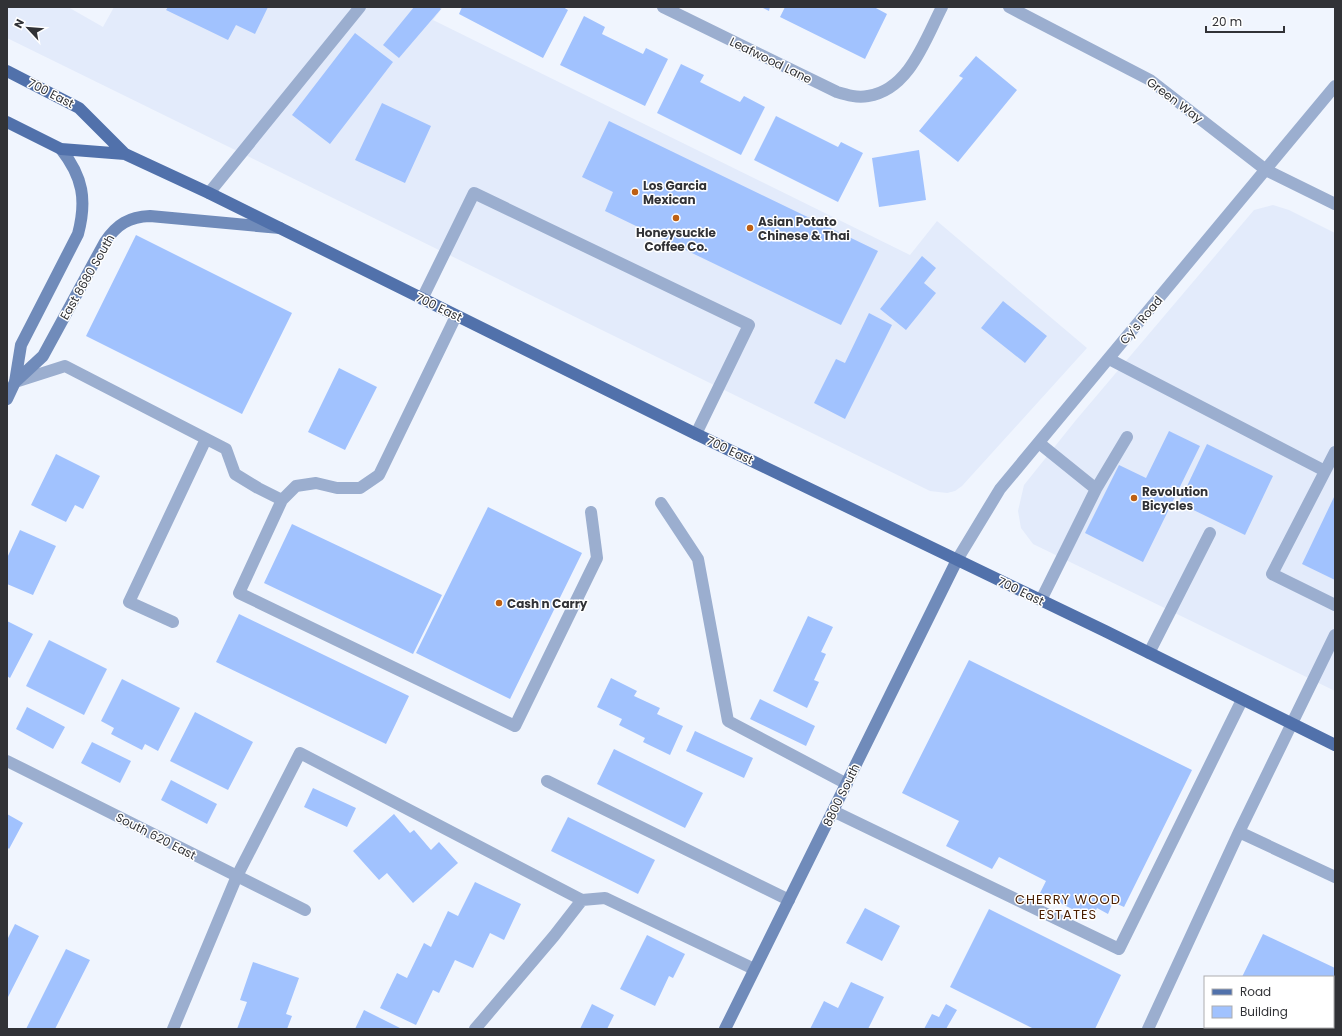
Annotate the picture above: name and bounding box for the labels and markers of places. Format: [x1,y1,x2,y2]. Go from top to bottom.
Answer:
place label: Los Garcia Mexican [643,177,707,208]
marker: Los Garcia Mexican [630,187,640,197]
marker: Honeysuckle Coffee Co. [671,213,681,223]
place label: Asian Potato Chinese & Thai [758,213,850,244]
marker: Asian Potato Chinese & Thai [745,223,755,233]
place label: Honeysuckle Coffee Co. [636,224,717,255]
place label: Revolution Bicycles [1142,483,1208,514]
marker: Revolution Bicycles [1129,493,1139,503]
place label: Cash n Carry [507,595,588,612]
marker: Cash n Carry [494,598,504,608]

